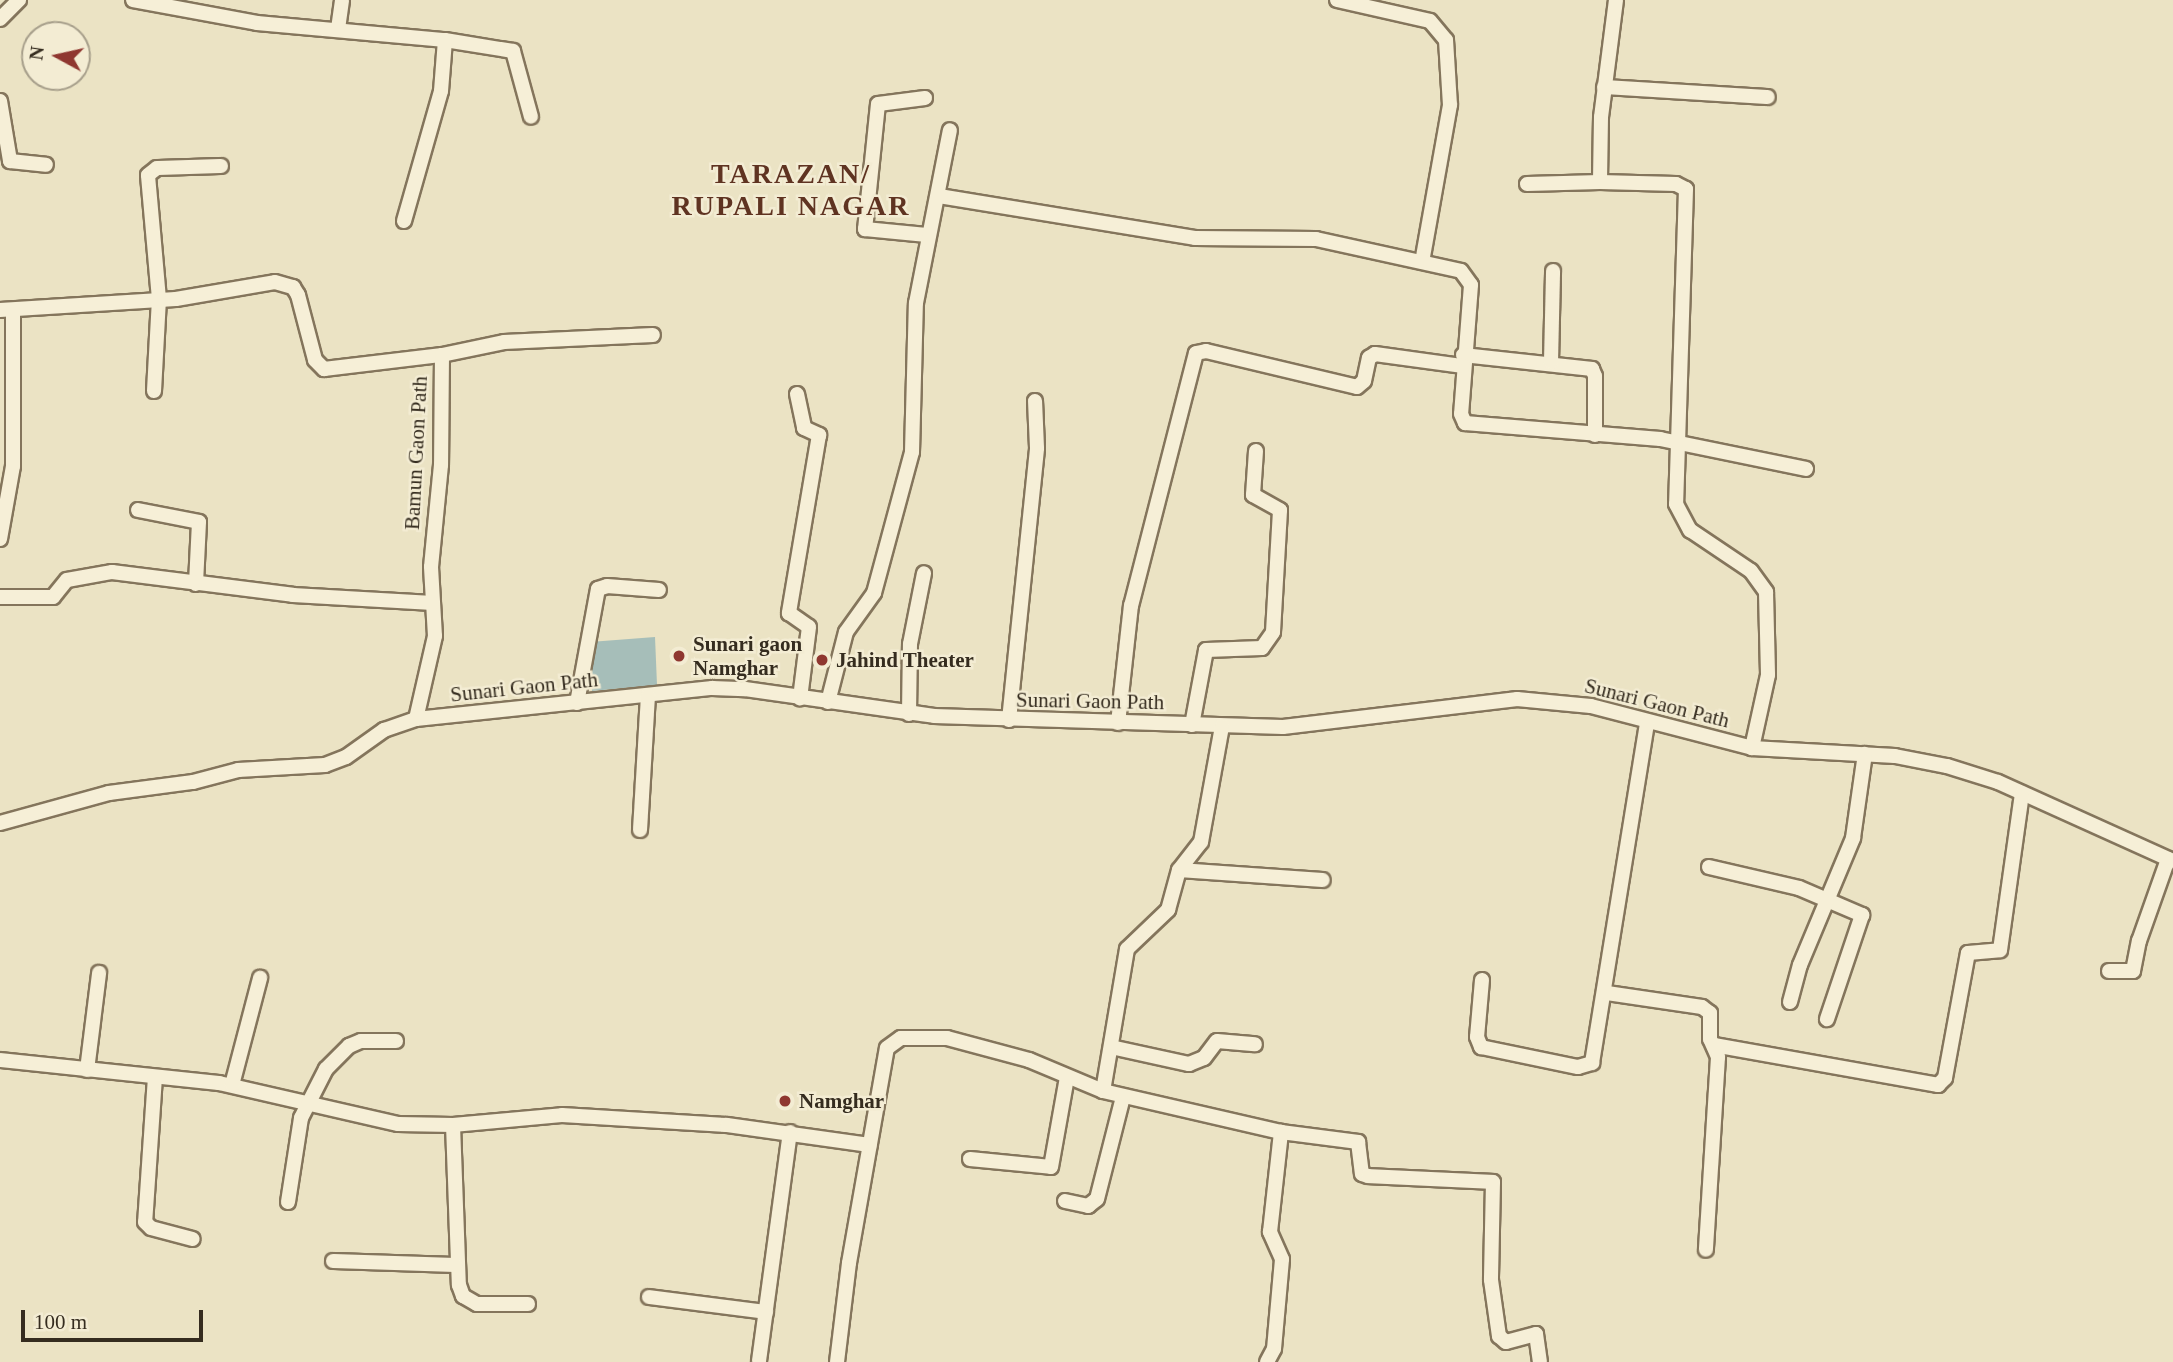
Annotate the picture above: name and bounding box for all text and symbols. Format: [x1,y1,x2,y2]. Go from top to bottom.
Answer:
north arrow [21,21,91,91]
text: N [25,45,48,62]
district label: TARAZAN/ RUPALI NAGAR [673,157,909,223]
street label: Bamun Gaon Path [399,375,433,531]
place label: Sunari gaon Namghar [693,631,802,681]
place label: Jahind Theater [836,647,974,673]
marker: Sunari gaon Namghar [671,648,687,664]
marker: Jahind Theater [814,652,830,668]
street label: Sunari Gaon Path [449,667,599,707]
street label: Sunari Gaon Path [1582,673,1732,733]
street label: Sunari Gaon Path [1016,687,1164,715]
place label: Namghar [799,1088,884,1114]
marker: Namghar [777,1093,793,1109]
scale bar [24,1296,206,1340]
text: 100 m [34,1310,87,1334]

